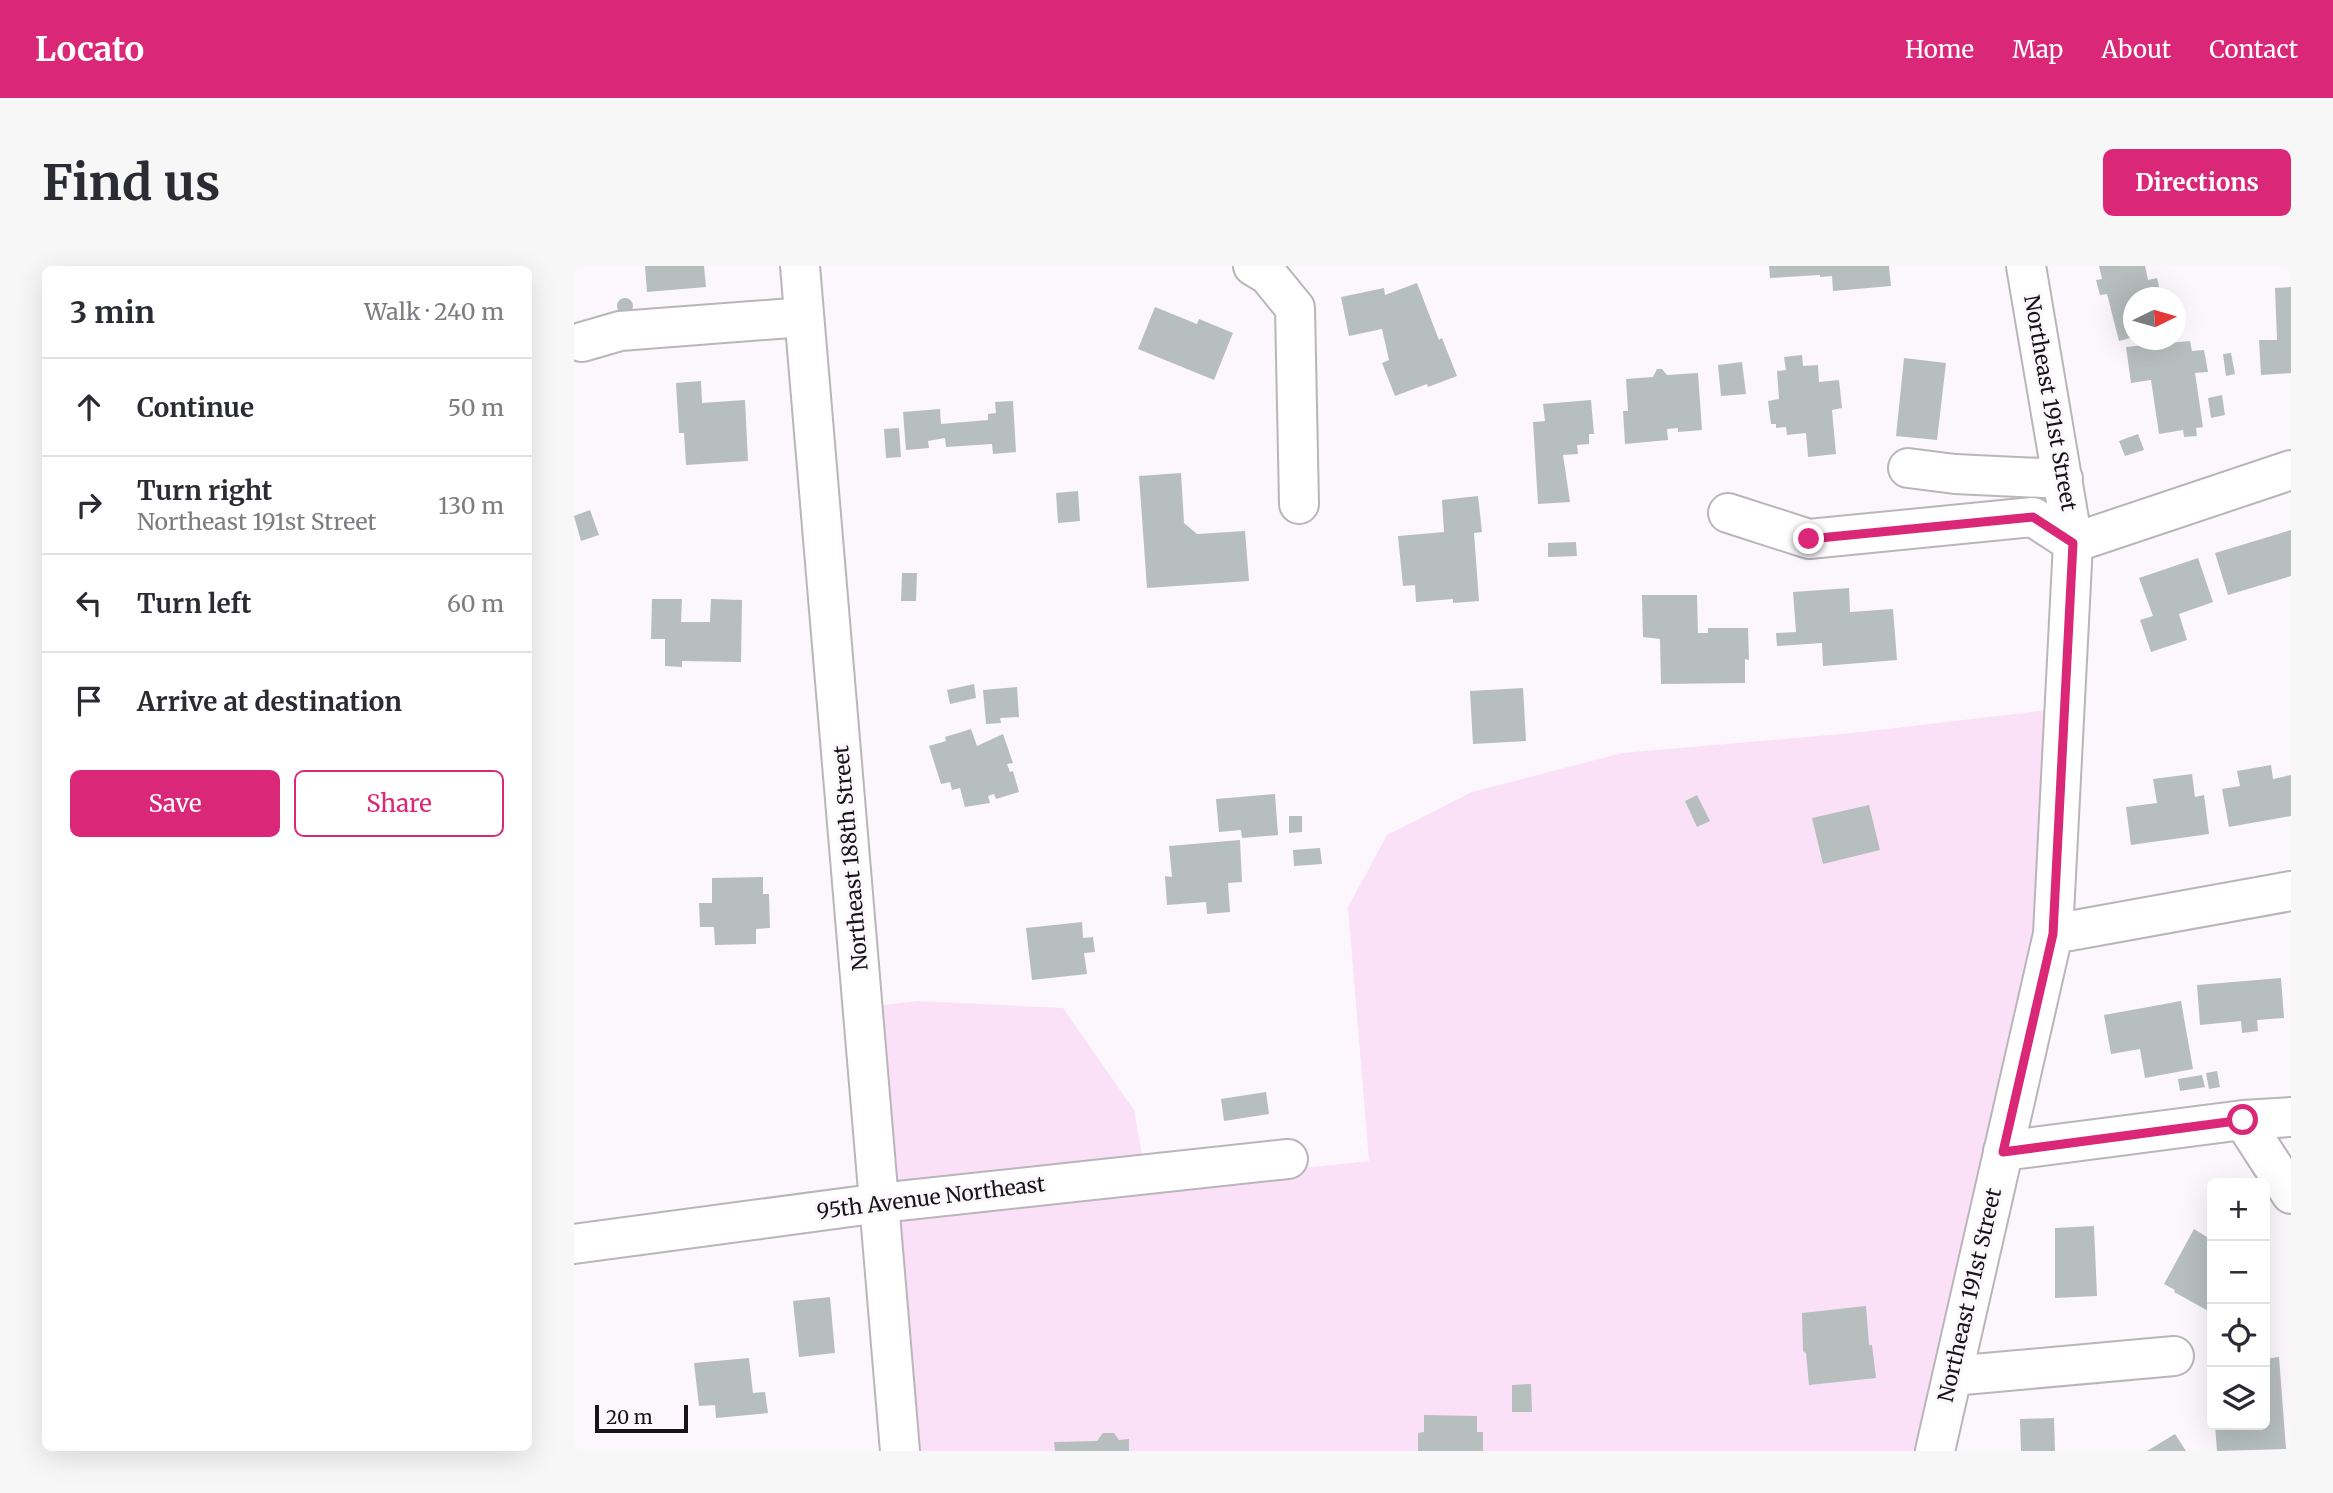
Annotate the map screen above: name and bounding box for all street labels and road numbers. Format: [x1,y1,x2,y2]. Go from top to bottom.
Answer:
street label: Northeast 191st Street [2018,293,2083,513]
street label: Northeast 188th Street [827,744,874,972]
street label: 95th Avenue Northeast [815,1170,1047,1225]
street label: Northeast 191st Street [1932,1185,2007,1404]

